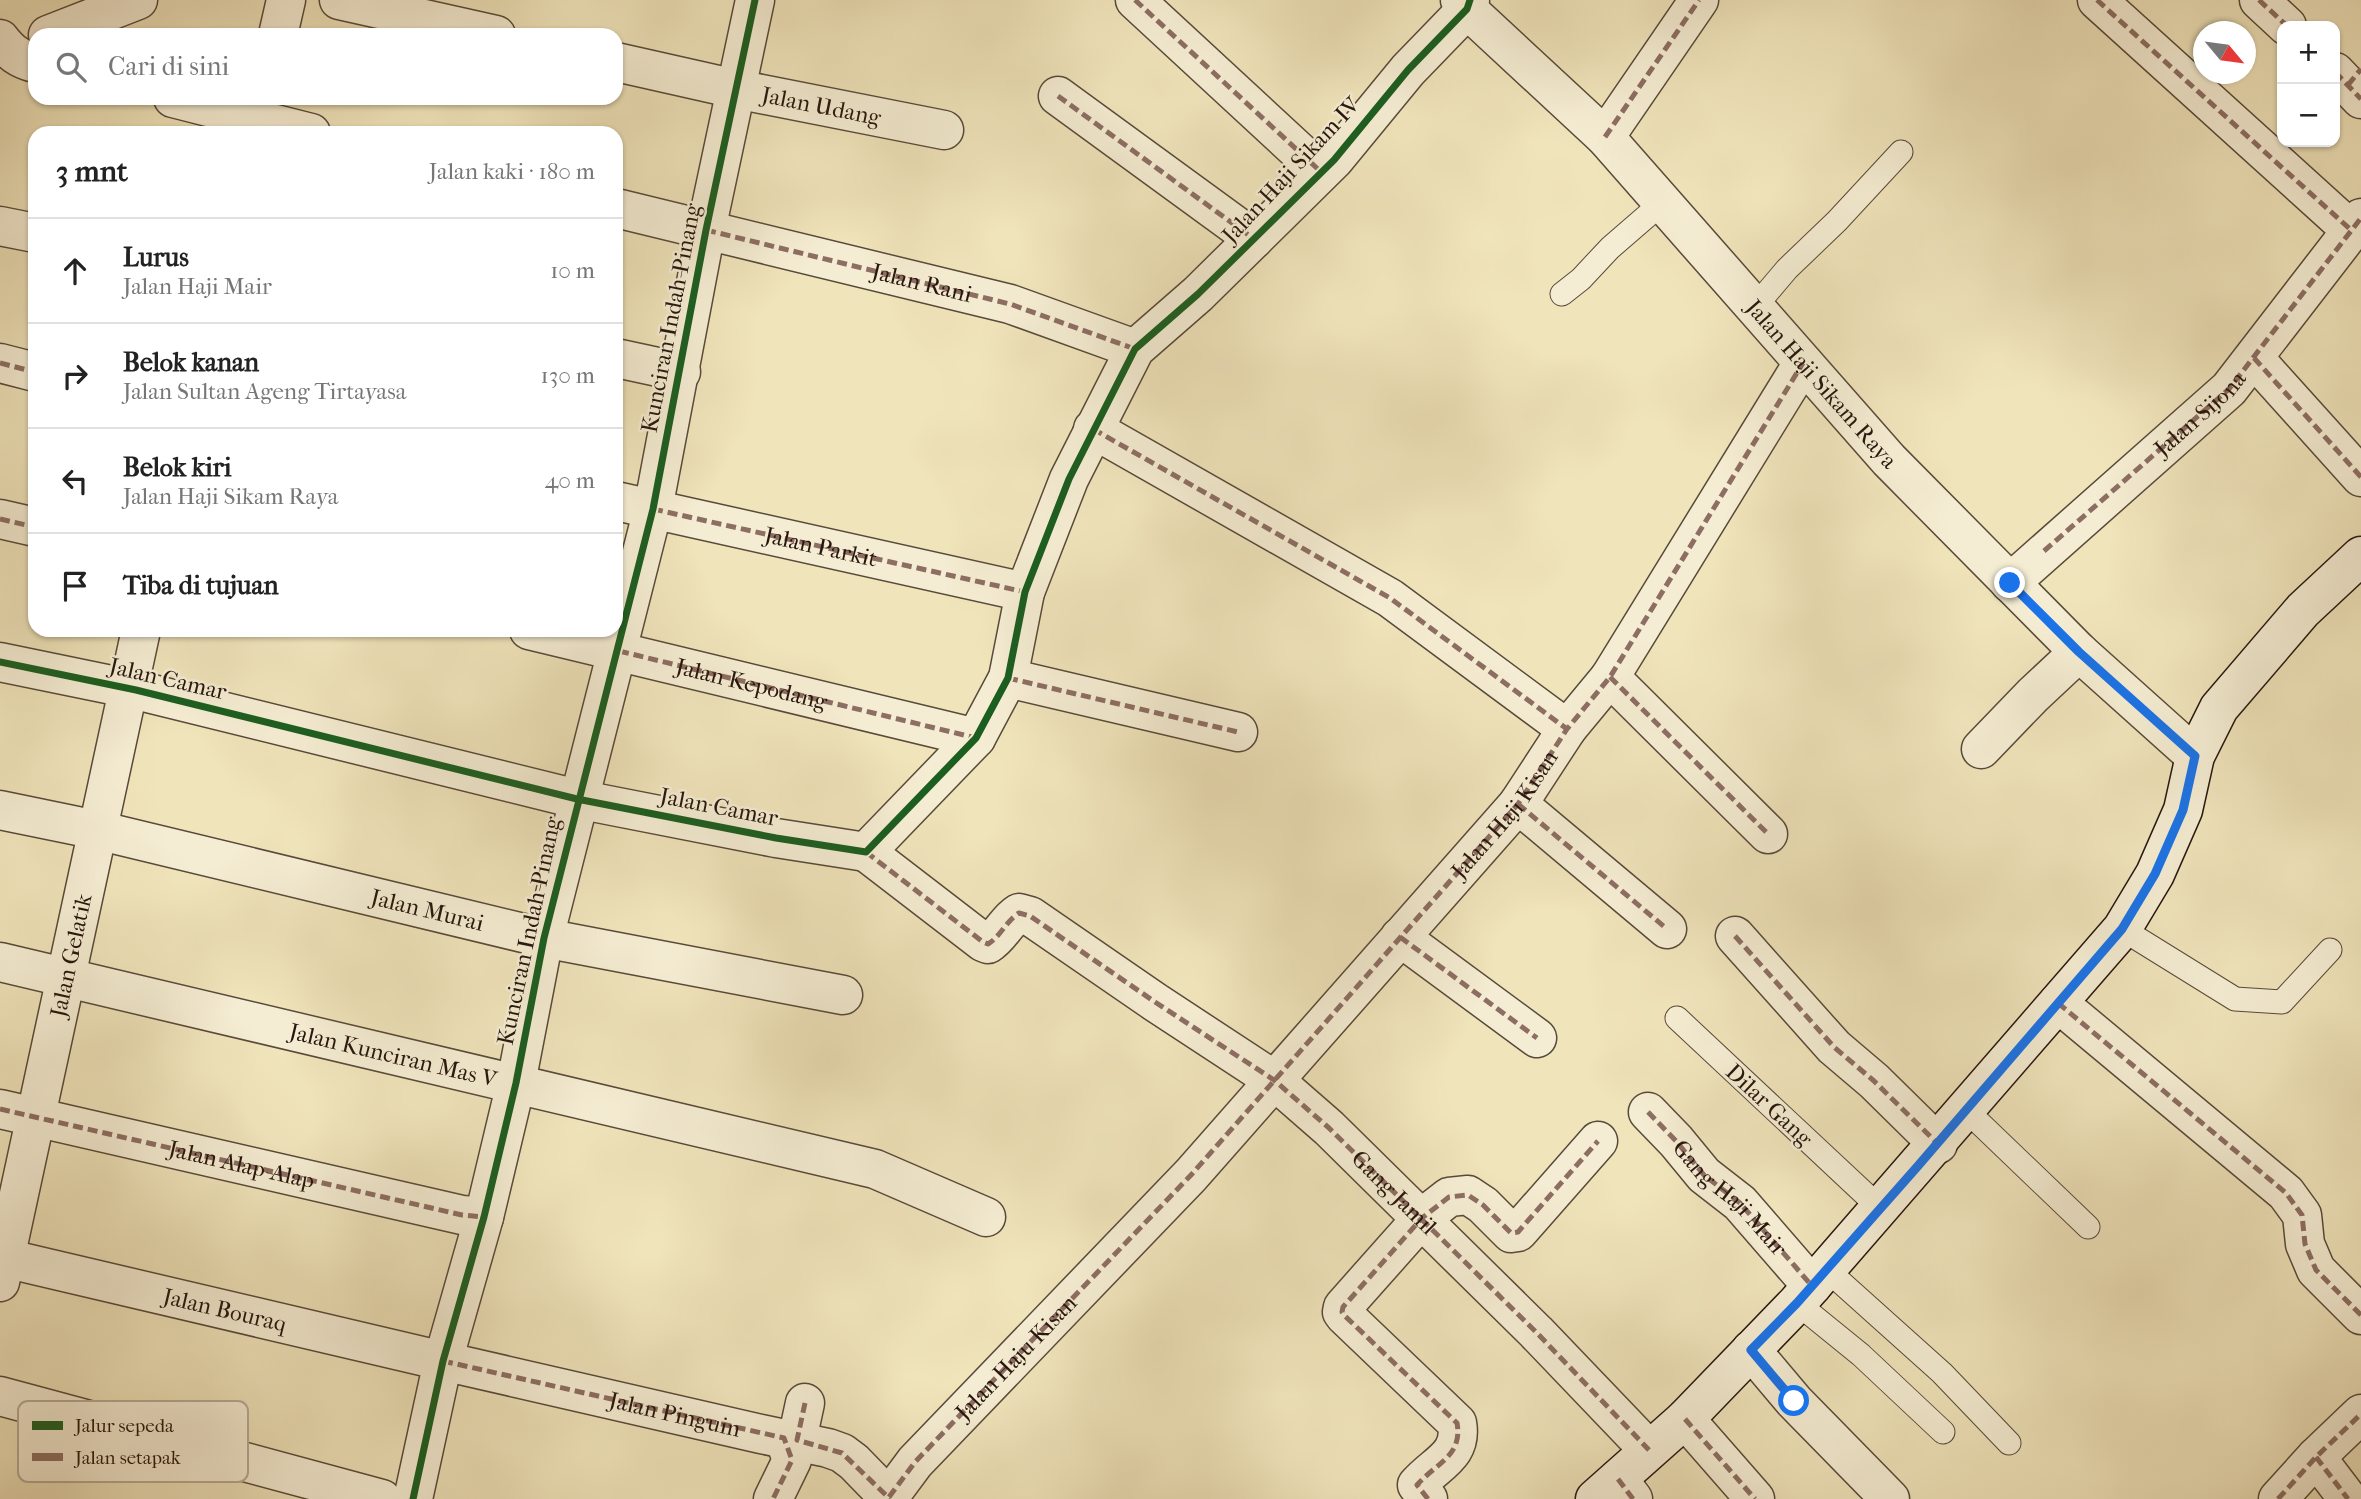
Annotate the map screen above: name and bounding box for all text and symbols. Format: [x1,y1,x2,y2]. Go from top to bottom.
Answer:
north arrow [2193,21,2256,84]
map controls [2277,21,2340,147]
button: + [2277,21,2340,84]
search box [28,28,623,105]
icon: search [52,48,90,86]
text: Cari di sini [108,51,229,82]
street label: Jalan Udang [758,81,884,131]
button: − [2277,84,2340,147]
street label: Jalan Haji Sikam IV [1215,91,1366,250]
text: 3 mnt [56,154,128,189]
text: Jalan kaki · 180 m [429,158,595,185]
street label: Kunciran Indah-Pinang [636,201,707,435]
text: Lurus [123,242,189,273]
icon: ahead [56,252,94,290]
text: 10 m [550,257,595,284]
street label: Jalan Rani [867,257,975,308]
text: Jalan Haji Mair [123,273,272,300]
street label: Jalan Haji Sikam Raya [1739,292,1903,474]
text: Belok kanan [123,347,259,378]
icon: right [56,357,94,395]
text: 130 m [541,362,595,389]
street label: Jalan Sijona [2147,365,2252,463]
text: Jalan Sultan Ageng Tirtayasa [123,378,406,405]
text: Belok kiri [123,452,231,483]
icon: left [56,462,94,500]
text: 40 m [545,467,595,494]
text: Jalan Haji Sikam Raya [123,483,339,510]
street label: Jalan Parkit [760,521,880,572]
icon: arrive [56,567,94,605]
route end [1994,567,2025,598]
text: Tiba di tujuan [123,570,279,601]
street label: Jalan Camar [105,652,230,706]
street label: Jalan Kepodang [671,652,831,715]
street label: Jalan Haji Kisan [1444,744,1564,885]
street label: Jalan Camar [656,782,781,832]
street label: Kunciran Indah-Pinang [492,814,567,1048]
street label: Jalan Murai [366,883,487,937]
street label: Jalan Gelatik [44,890,97,1022]
street label: Jalan Kunciran Mas V [285,1017,501,1093]
street label: Dilar Gang [1720,1058,1818,1152]
street label: Jalan Alap-Alap [164,1134,317,1194]
street label: Gang Haji Mair [1667,1134,1793,1261]
street label: Gang Jamil [1346,1145,1443,1240]
street label: Jalan Bouraq [159,1282,290,1338]
street label: Jalan Haju Kisan [948,1289,1082,1427]
route start [1778,1385,1809,1416]
street label: Jalan Pinguin [605,1386,744,1443]
legend [18,1401,248,1482]
text: Jalur sepeda [73,1415,174,1437]
text: Jalan setapak [73,1447,181,1469]

